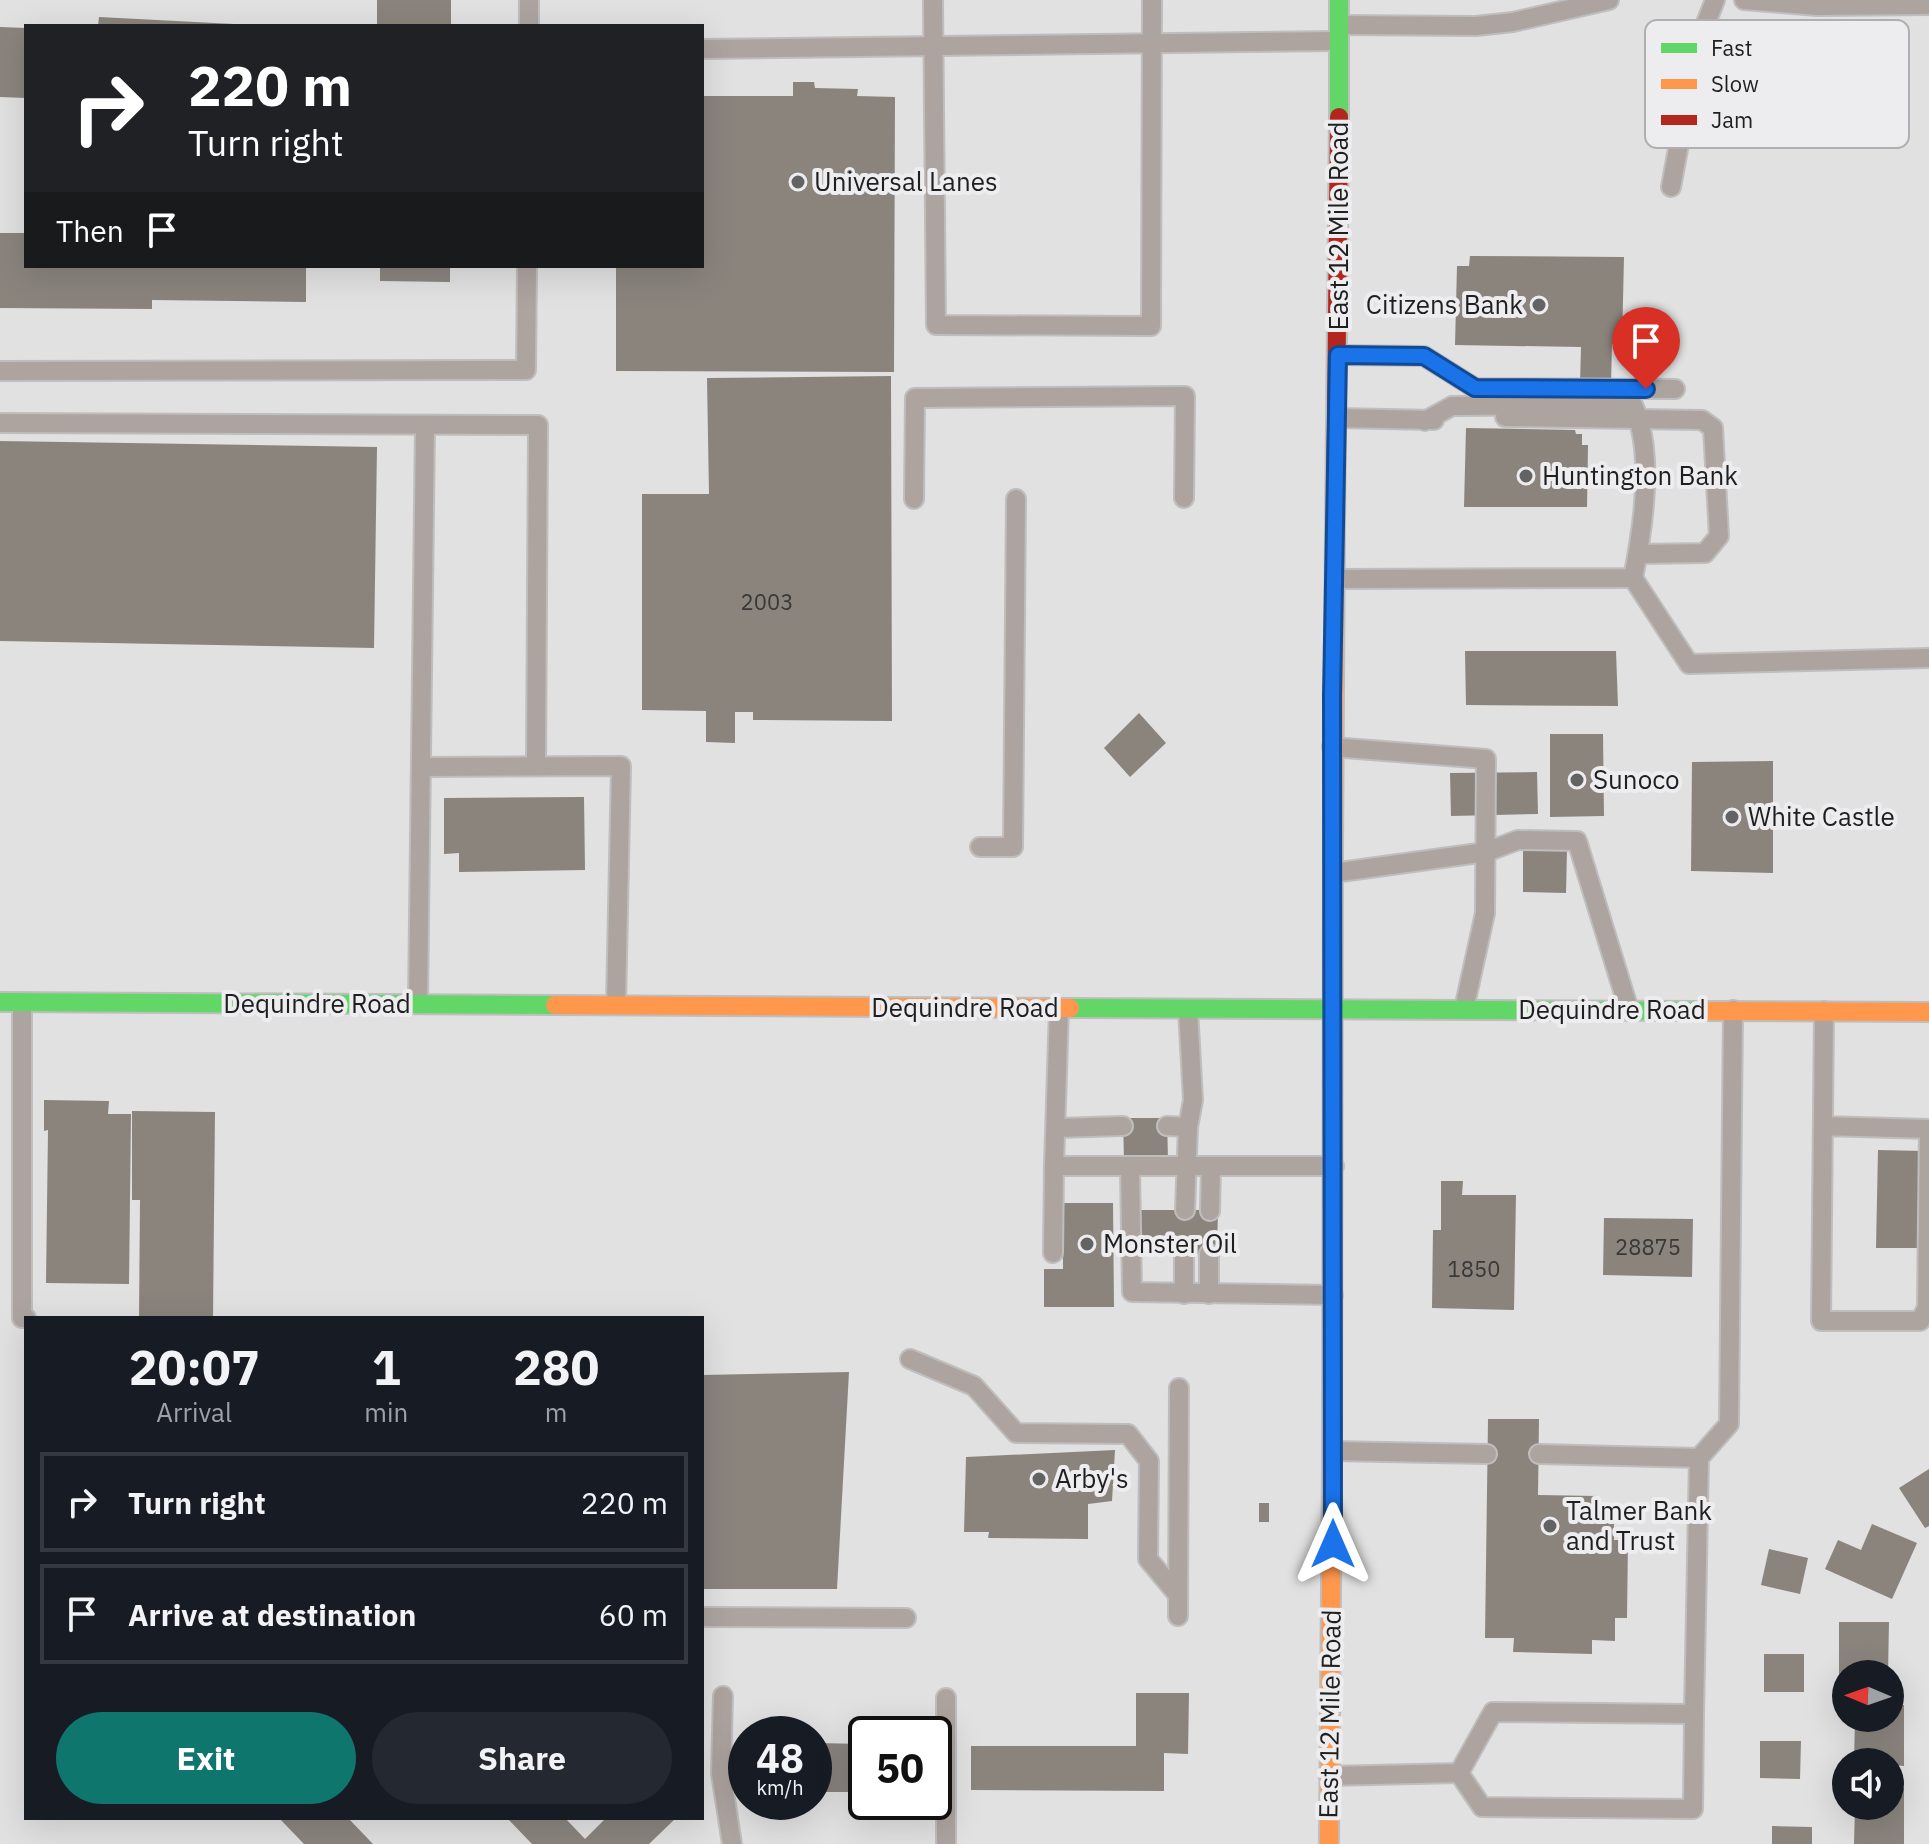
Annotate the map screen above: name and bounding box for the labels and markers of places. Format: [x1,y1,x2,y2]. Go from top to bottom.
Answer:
place label: Universal Lanes [814,164,998,198]
marker: Universal Lanes [789,173,807,191]
place label: Citizens Bank [1366,287,1523,321]
marker: Citizens Bank [1530,296,1548,314]
pin [1612,307,1680,389]
place label: Huntington Bank [1542,458,1738,492]
marker: Huntington Bank [1517,467,1535,485]
place label: Sunoco [1593,762,1680,796]
marker: Sunoco [1568,771,1586,789]
place label: White Castle [1748,799,1895,833]
marker: White Castle [1723,808,1741,826]
place label: Monster Oil [1103,1226,1237,1260]
marker: Monster Oil [1078,1235,1096,1253]
place label: Arby's [1055,1461,1129,1495]
marker: Arby's [1030,1470,1048,1488]
place label: Talmer Bank and Trust [1566,1493,1712,1557]
marker: Talmer Bank and Trust [1541,1517,1559,1535]

